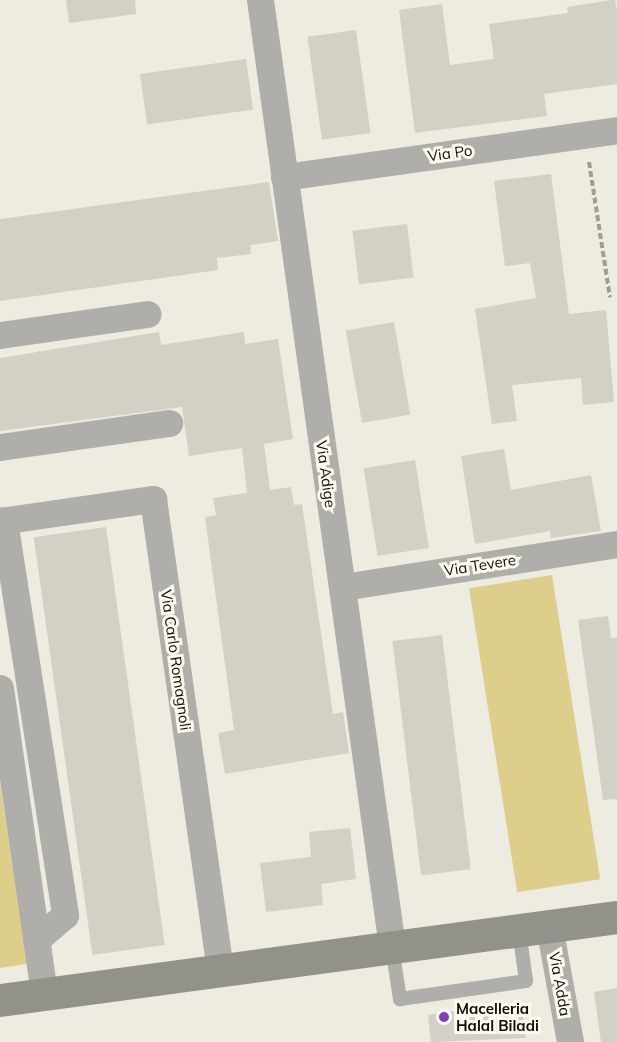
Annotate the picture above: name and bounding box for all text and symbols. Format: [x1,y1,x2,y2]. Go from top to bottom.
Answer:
street label: Via Po [426,141,474,165]
street label: Via Adige [312,439,340,509]
street label: Via Tevere [443,550,517,580]
street label: Via Carlo Romagnoli [157,588,195,732]
street label: Via Adda [546,950,574,1018]
place label: Macelleria Halal Biladi [456,999,539,1034]
marker: Macelleria Halal Biladi [437,1010,451,1024]

